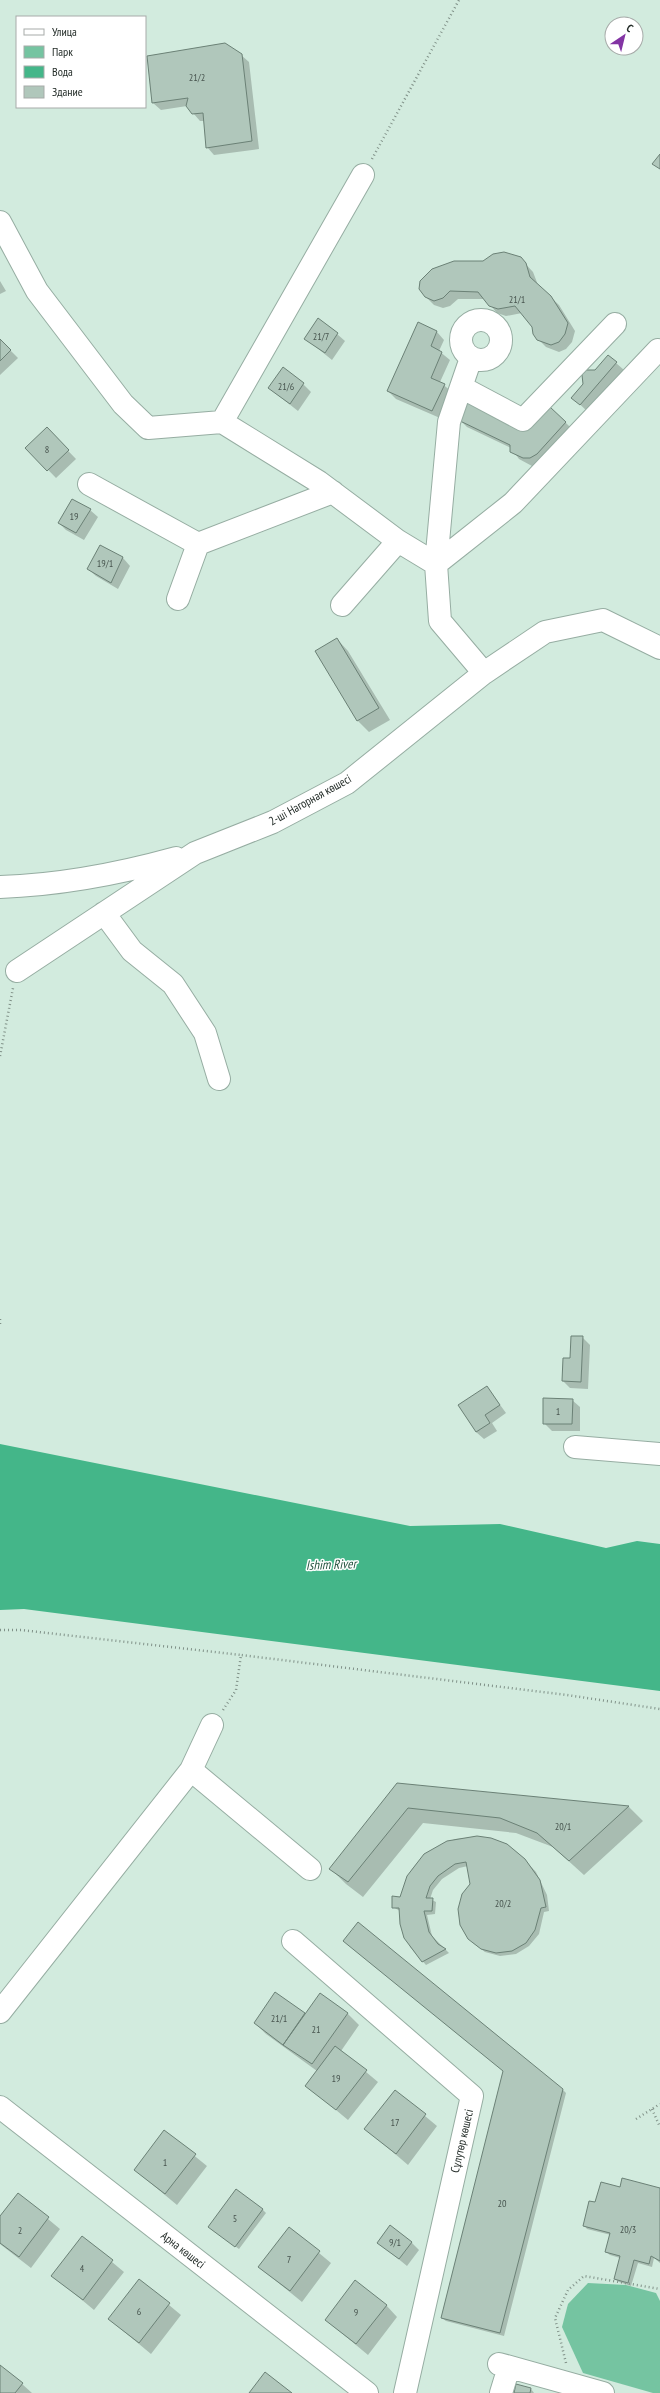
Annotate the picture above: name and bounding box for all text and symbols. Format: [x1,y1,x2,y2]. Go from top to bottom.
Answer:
legend [16,16,146,108]
north arrow [604,16,644,56]
text: С [624,21,636,35]
text: Улица [52,24,77,39]
text: Парк [52,44,73,59]
text: Вода [52,64,73,79]
house number: 21/2 [189,71,205,84]
text: Здание [52,84,83,99]
house number: 21/1 [509,293,525,306]
house number: 21/7 [313,330,329,343]
house number: 21/6 [278,380,295,393]
house number: 8 [45,443,49,456]
house number: 19 [70,510,79,523]
house number: 19/1 [97,557,113,570]
street label: 2-ші Нагорная көшесі [266,771,354,828]
house number: 1 [556,1405,560,1418]
water label: Ishim River [306,1555,359,1574]
house number: 20/1 [555,1820,571,1833]
house number: 20/2 [495,1897,511,1910]
house number: 21/1 [271,2012,287,2025]
house number: 21 [312,2023,321,2036]
house number: 19 [332,2072,341,2085]
street label: Сұлутөр көшесі [447,2108,476,2174]
house number: 17 [391,2116,400,2129]
house number: 1 [163,2156,167,2169]
house number: 20 [498,2197,507,2210]
house number: 5 [233,2212,237,2225]
house number: 20/3 [620,2223,636,2236]
house number: 2 [18,2224,22,2237]
street label: Арна көшесі [158,2228,208,2272]
house number: 9/1 [389,2236,401,2249]
house number: 7 [287,2253,291,2266]
house number: 4 [80,2262,85,2275]
house number: 6 [137,2305,142,2318]
house number: 9 [354,2306,358,2319]

